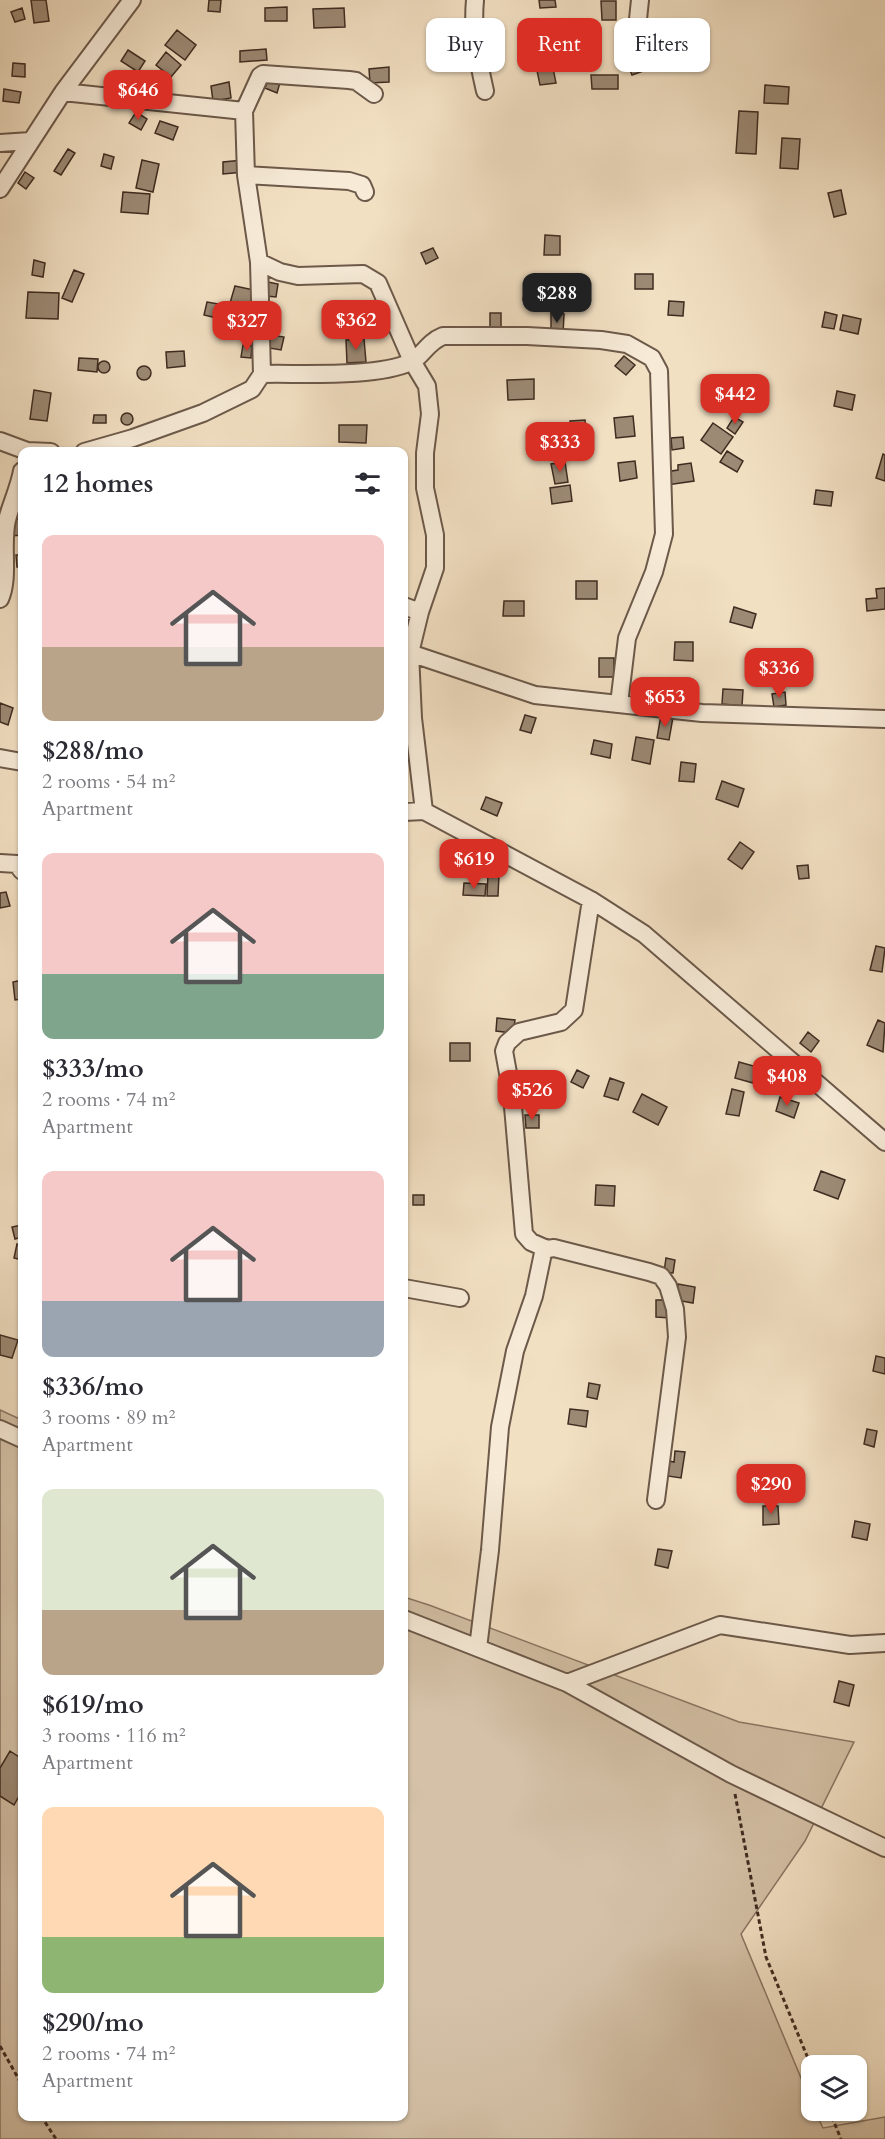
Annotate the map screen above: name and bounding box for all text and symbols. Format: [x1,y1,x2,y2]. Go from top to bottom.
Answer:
chip: Buy [426,18,505,72]
chip: Rent [517,18,602,72]
chip: Filters [614,18,710,72]
pin: $646 [102,70,174,121]
text: $646 [118,76,158,103]
pin: $288 [521,273,593,324]
text: $288 [537,279,577,306]
pin: $362 [320,300,392,351]
pin: $327 [211,301,283,352]
text: $362 [336,306,376,333]
text: $327 [227,307,267,334]
pin: $442 [699,374,771,425]
text: $442 [715,380,755,407]
pin: $333 [524,422,596,473]
text: $333 [540,428,580,455]
text: 12 homes [42,466,153,501]
icon: filters [351,467,384,500]
icon: home [159,574,267,682]
pin: $336 [743,648,815,699]
text: $336 [759,654,799,681]
pin: $653 [629,677,701,728]
text: $653 [645,683,685,710]
text: $288/mo [42,733,144,768]
text: 2 rooms · 54 m² [42,768,175,795]
text: Apartment [42,795,133,822]
pin: $619 [438,839,510,890]
text: $619 [454,845,494,872]
icon: home [159,892,267,1000]
text: $333/mo [42,1051,144,1086]
pin: $408 [751,1056,823,1107]
text: $408 [767,1062,807,1089]
pin: $526 [496,1070,568,1121]
text: $526 [512,1076,552,1103]
text: 2 rooms · 74 m² [42,1086,175,1113]
text: Apartment [42,1113,133,1140]
icon: home [159,1210,267,1318]
text: $336/mo [42,1369,144,1404]
text: 3 rooms · 89 m² [42,1404,175,1431]
text: Apartment [42,1431,133,1458]
pin: $290 [735,1464,807,1515]
text: $290 [751,1470,791,1497]
icon: home [159,1528,267,1636]
text: $619/mo [42,1687,144,1722]
text: 3 rooms · 116 m² [42,1722,186,1749]
text: Apartment [42,1749,133,1776]
icon: home [159,1846,267,1954]
text: $290/mo [42,2005,144,2040]
text: 2 rooms · 74 m² [42,2040,175,2067]
map controls [801,2055,867,2121]
button: layers [801,2055,867,2121]
text: Apartment [42,2067,133,2094]

